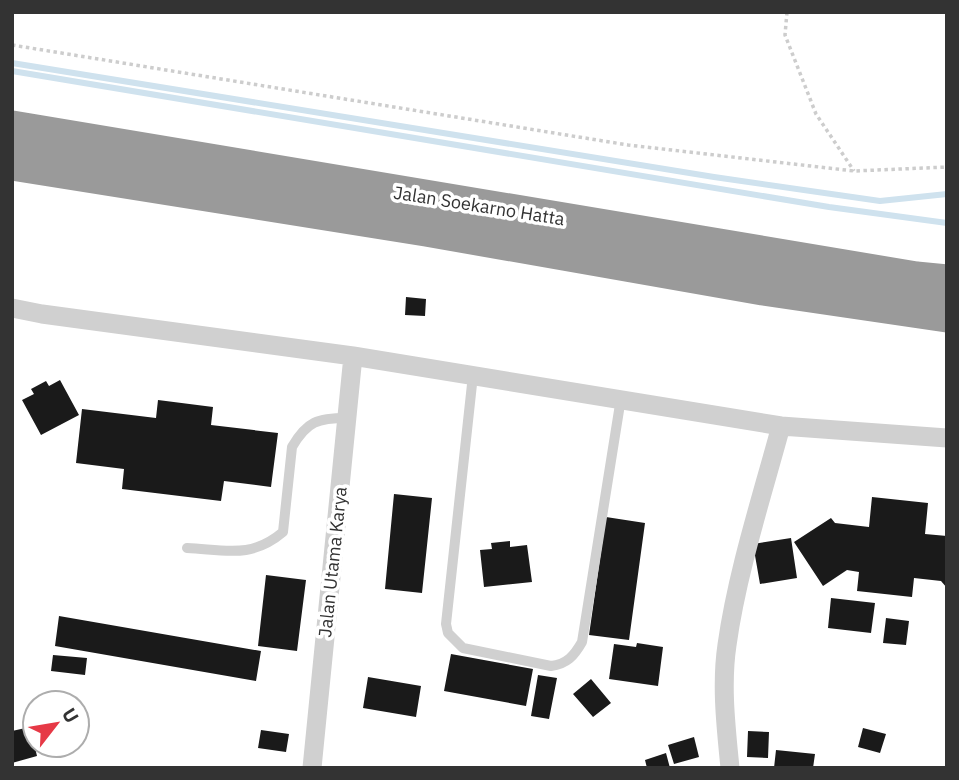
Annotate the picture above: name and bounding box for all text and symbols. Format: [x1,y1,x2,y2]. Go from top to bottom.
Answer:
street label: Jalan Soekarno Hatta [392,181,567,230]
street label: Jalan Utama Karya [313,485,352,638]
north arrow [21,689,91,759]
text: U [57,703,84,727]

